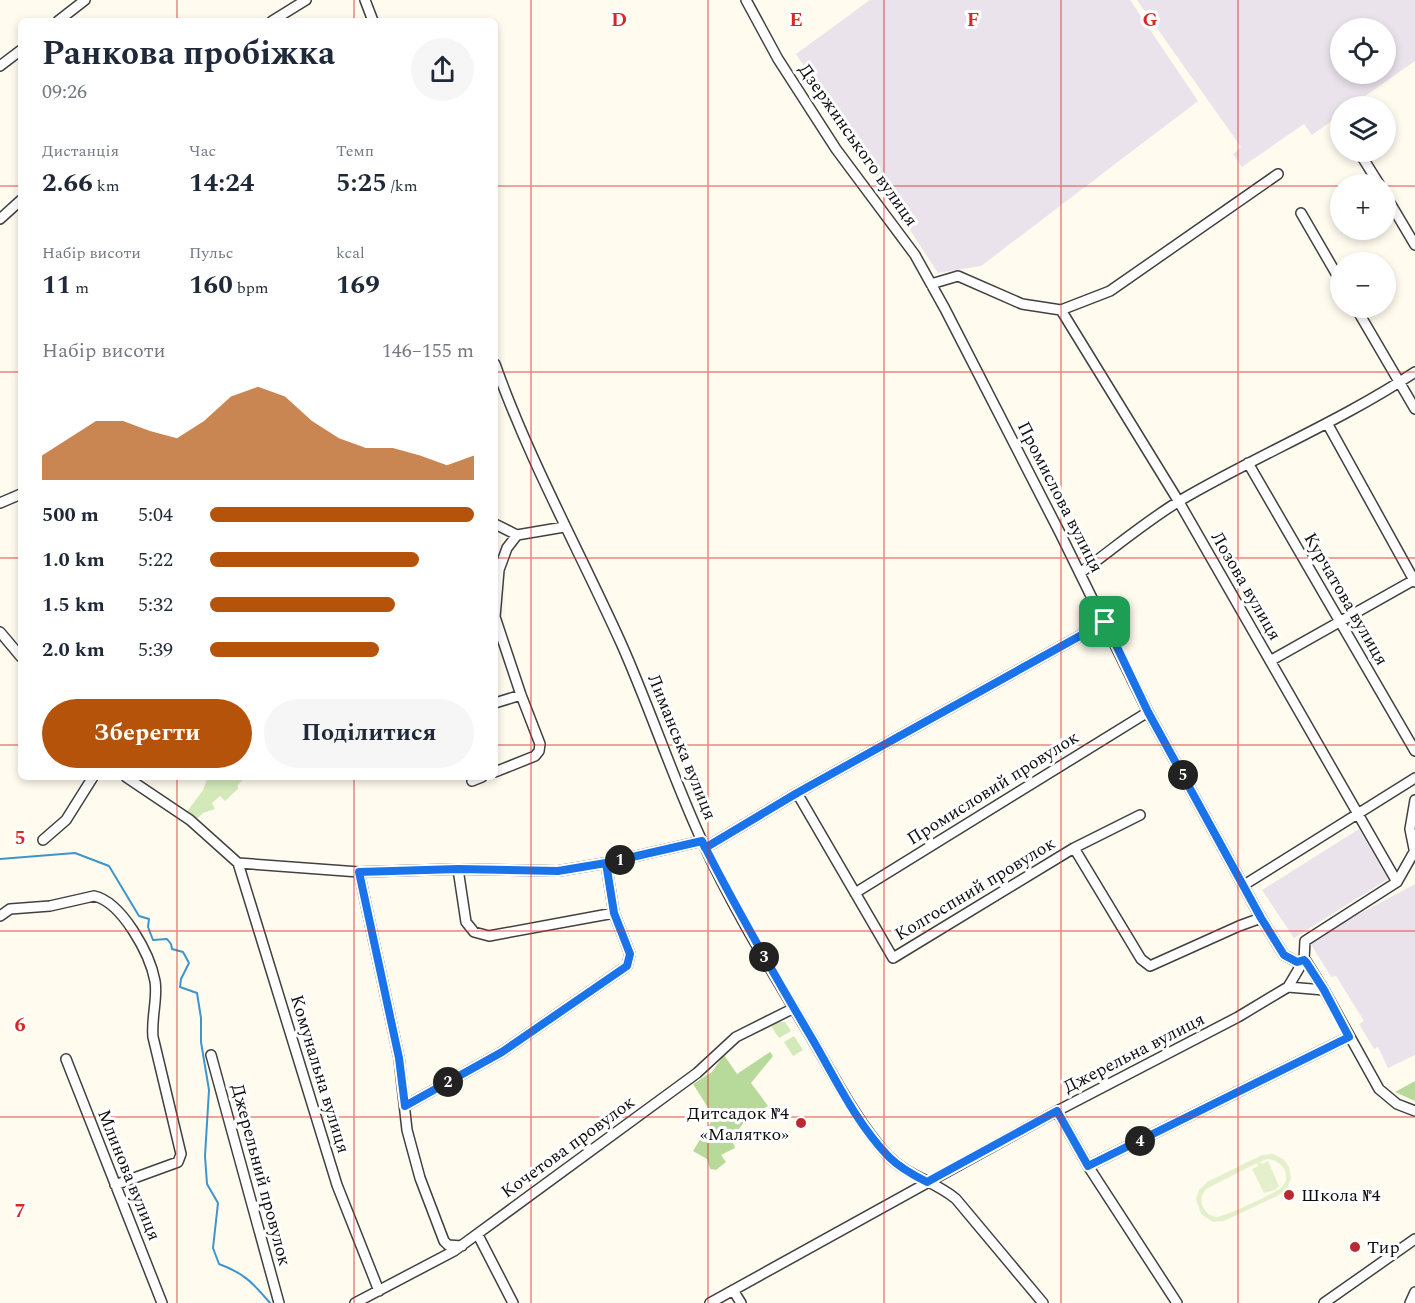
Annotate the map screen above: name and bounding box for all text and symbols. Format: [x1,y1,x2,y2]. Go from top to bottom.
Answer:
text: D [611,5,627,35]
text: E [789,5,803,35]
text: F [967,5,979,35]
text: G [1142,5,1158,35]
map controls [1330,18,1396,318]
button: locate [1330,18,1396,84]
text: Ранкова пробіжка [42,29,335,79]
button: share [411,38,474,101]
street label: Дзержинського вулиця [792,58,924,232]
text: 09:26 [42,77,87,107]
button: layers [1330,96,1396,162]
text: Дистанція [42,139,119,163]
text: Час [189,139,216,163]
text: Темп [336,139,374,163]
text: 2.66 [42,163,93,203]
text: 14:24 [189,163,254,203]
text: 5:25 [336,163,387,203]
text: km [93,174,119,198]
text: /km [387,174,417,198]
button: + [1330,174,1396,240]
text: Набір висоти [42,241,141,265]
text: Пульс [189,241,233,265]
text: kcal [336,241,365,265]
button: − [1330,252,1396,318]
text: 11 [42,265,71,305]
text: 160 [189,265,233,305]
text: 169 [336,265,380,305]
text: m [71,276,89,300]
text: bpm [233,276,269,300]
text: Набір висоти [42,336,166,366]
text: 146–155 m [382,336,474,366]
street label: Промислова вулиця [1010,416,1110,578]
text: 500 m [42,500,99,530]
text: 5:04 [138,500,173,530]
street label: Лозова вулиця [1204,527,1288,645]
street label: Курчатова вулиця [1297,527,1395,671]
text: 1.0 km [42,545,105,575]
text: 5:22 [138,545,173,575]
text: 1.5 km [42,590,105,620]
text: 5:32 [138,590,173,620]
pin [1079,596,1130,647]
icon: arrive [1088,605,1121,638]
text: 2.0 km [42,635,105,665]
text: 5:39 [138,635,173,665]
street label: Лиманська вулиця [640,670,724,824]
button: Зберегти [42,699,252,768]
button: Поділитися [264,699,474,768]
street label: Промисловий провулок [902,724,1084,852]
pin: 5 [1168,760,1198,790]
text: 5 [1179,763,1187,787]
text: 5 [14,823,26,853]
street label: Колгоспний провулок [889,830,1061,948]
pin: 1 [605,845,635,875]
text: 1 [616,848,624,872]
pin: 3 [749,942,779,972]
text: 3 [760,945,768,969]
street label: Комунальна вулиця [283,992,357,1156]
street label: Джерельна вулиця [1059,1006,1209,1100]
text: 6 [14,1010,26,1040]
pin: 2 [433,1067,463,1097]
text: 2 [444,1070,452,1094]
street label: Джерельний провулок [224,1081,298,1269]
street label: Кочетова провулок [495,1089,641,1205]
place label: Дитсадок №4 «Малятко» [687,1100,789,1148]
street label: Млинова вулиця [90,1105,168,1245]
marker: Дитсадок №4 «Малятко» [794,1116,808,1130]
pin: 4 [1125,1126,1155,1156]
text: 4 [1136,1129,1144,1153]
place label: Школа №4 [1301,1182,1380,1209]
marker: Школа №4 [1282,1188,1296,1202]
text: 7 [14,1196,26,1226]
place label: Тир [1367,1234,1400,1261]
marker: Тир [1348,1240,1362,1254]

